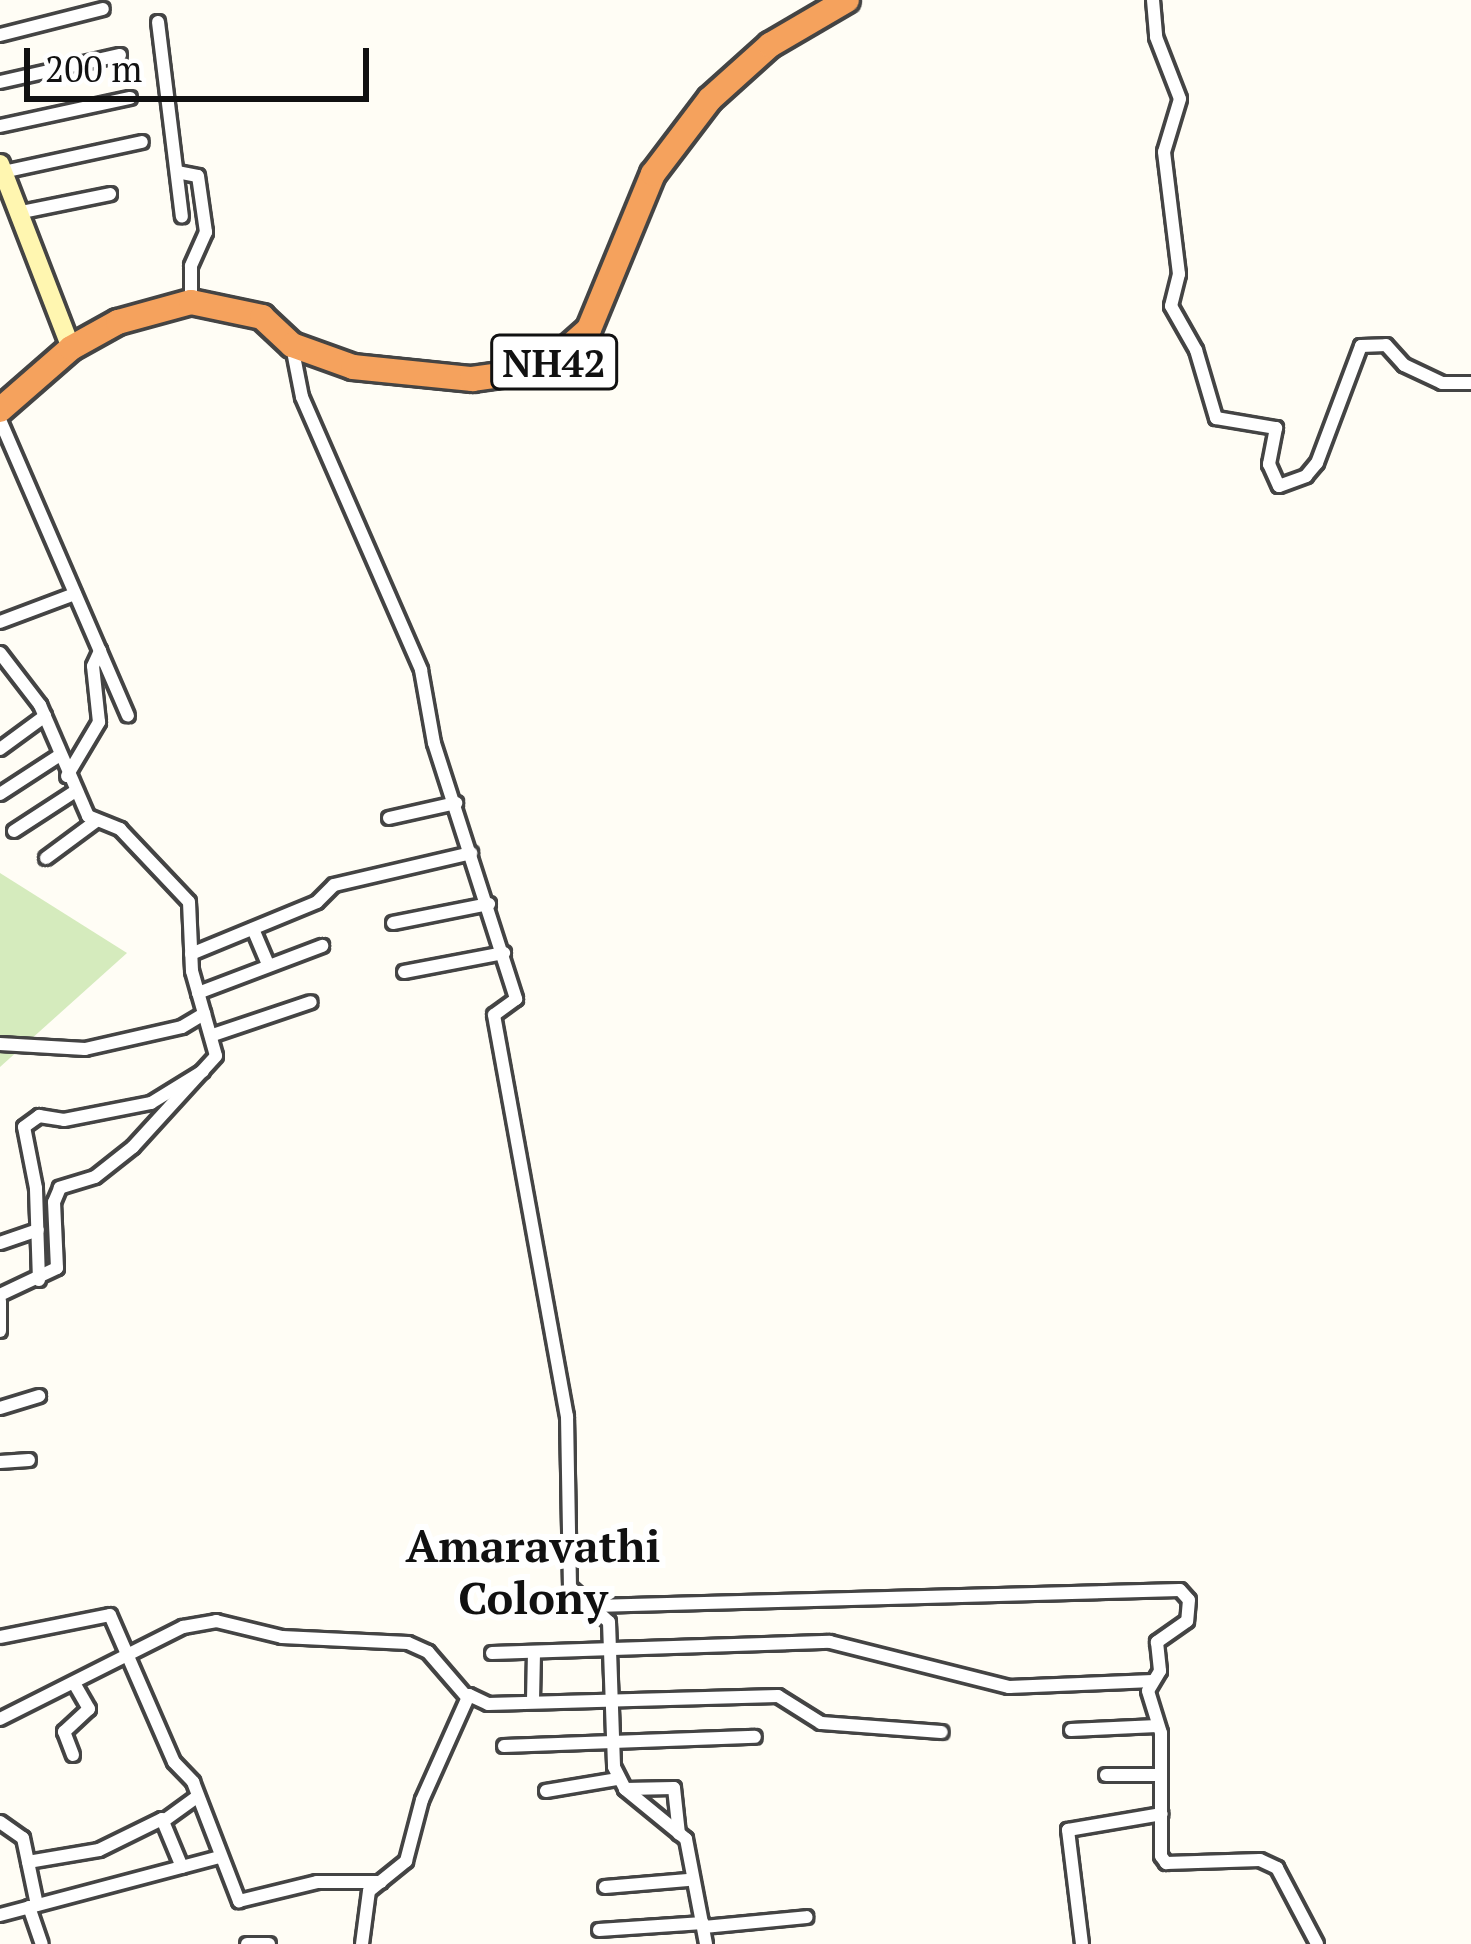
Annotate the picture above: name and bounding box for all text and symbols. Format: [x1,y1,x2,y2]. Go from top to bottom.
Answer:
scale bar [30,24,375,98]
text: 200 m [45,45,142,92]
road number: NH42 [488,329,620,395]
district label: Amaravathi Colony [406,1519,660,1625]

